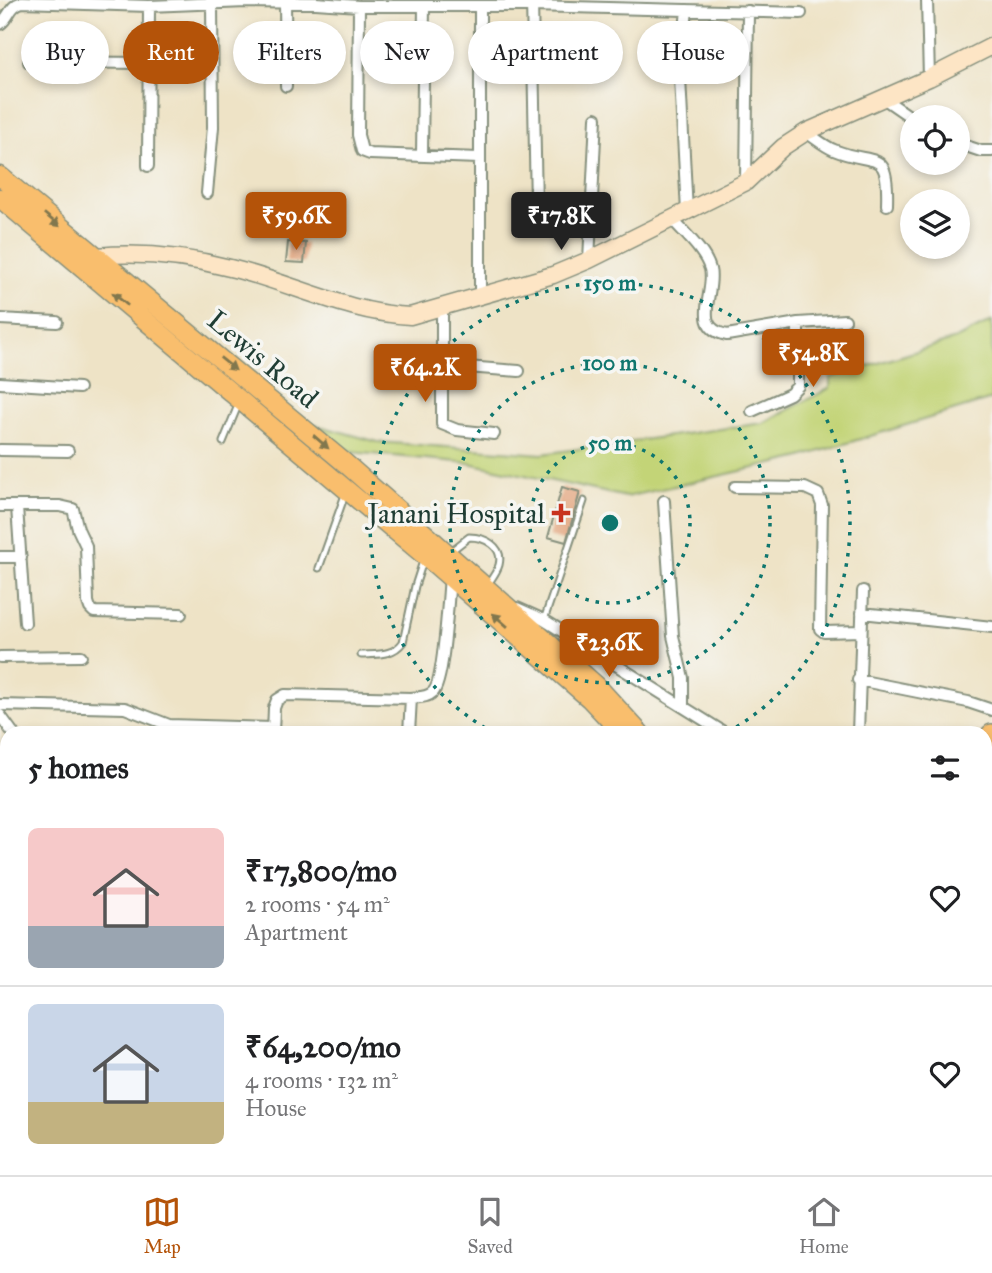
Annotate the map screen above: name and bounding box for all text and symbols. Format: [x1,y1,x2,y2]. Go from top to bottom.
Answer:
chip: Buy [21,21,109,84]
chip: Rent [123,21,219,84]
chip: Filters [233,21,346,84]
chip: New [360,21,454,84]
chip: Apartment [468,21,623,84]
chip: House [637,21,749,84]
map controls [900,105,970,259]
button: locate [900,105,970,175]
button: layers [900,189,970,259]
pin: ₹59.6K [239,192,353,252]
pin: ₹17.8K [504,192,618,252]
text: ₹59.6K [261,201,331,229]
text: ₹17.8K [527,201,595,229]
one-way arrow [43,212,61,228]
text: 150 m [584,270,636,296]
one-way arrow [112,292,129,307]
street label: Lewis Road [200,302,326,416]
pin: ₹54.8K [756,330,870,389]
text: ₹54.8K [778,338,848,366]
pin: ₹64.2K [368,344,482,404]
text: 100 m [583,350,638,376]
text: ₹64.2K [390,353,460,381]
one-way arrow [219,356,236,371]
text: 50 m [588,430,632,456]
one-way arrow [312,434,330,450]
place label: Janani Hospital [364,496,545,531]
marker: Janani Hospital [551,503,571,523]
centre of rings [598,511,622,535]
one-way arrow [491,612,509,628]
pin: ₹23.6K [552,620,666,679]
text: ₹23.6K [576,628,642,656]
icon: filters [926,749,964,787]
text: 5 homes [28,750,129,786]
text: ₹17,800/mo [245,853,397,889]
icon: home [84,856,168,940]
icon: heart [926,879,964,917]
text: 2 rooms · 54 m² [245,890,390,918]
text: Apartment [245,918,348,946]
text: ₹64,200/mo [245,1029,401,1065]
icon: home [84,1032,168,1116]
icon: heart [926,1055,964,1093]
text: 4 rooms · 132 m² [245,1066,398,1094]
text: House [245,1094,307,1122]
tab: Map [143,1193,181,1258]
tab: Saved [468,1193,513,1258]
tab: Home [799,1193,849,1258]

